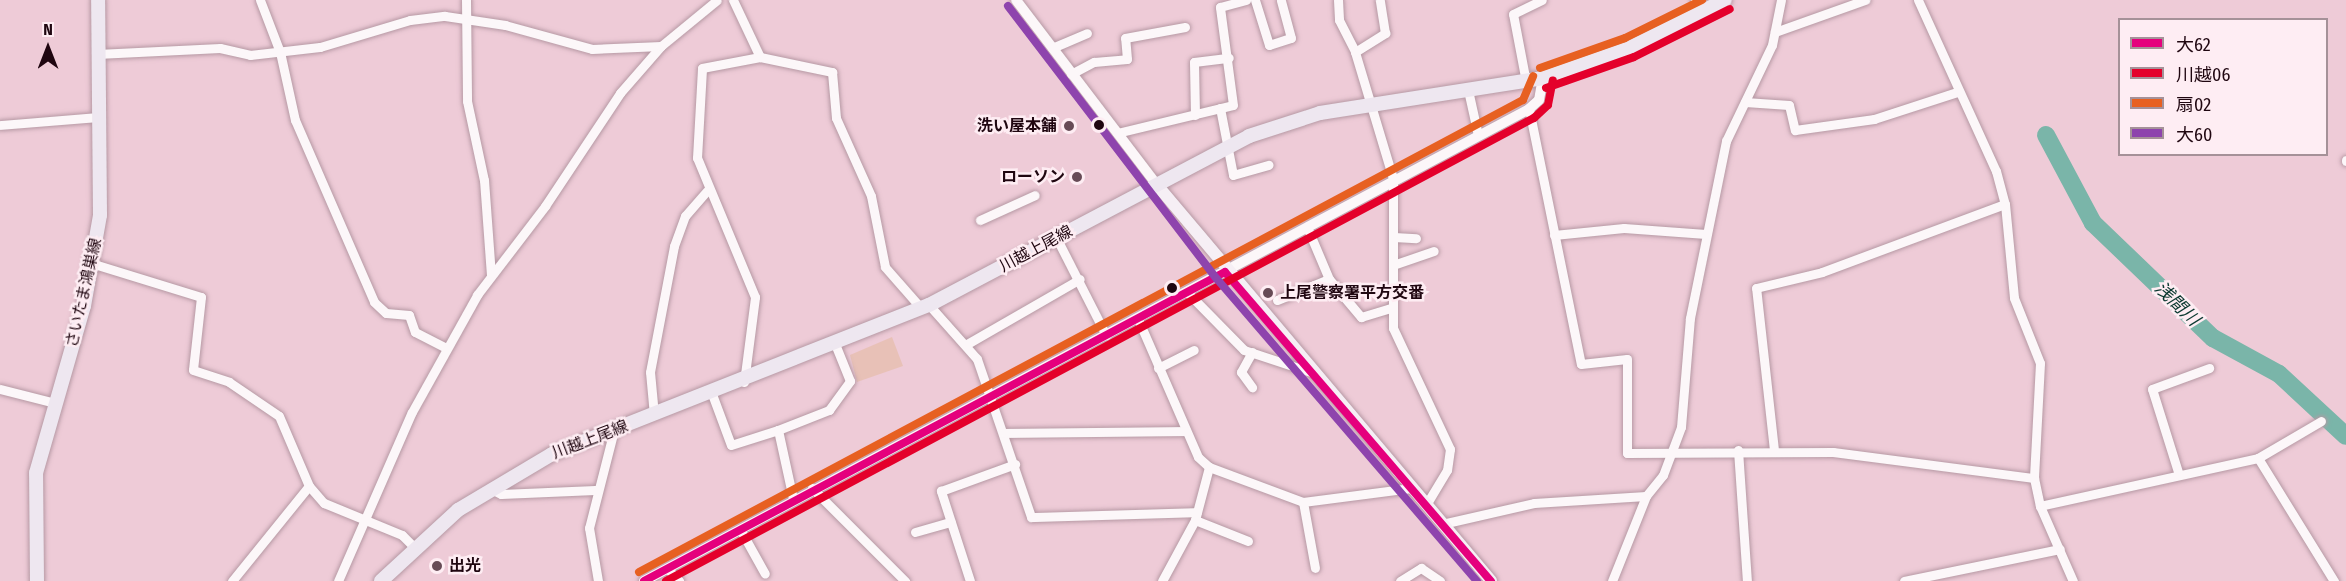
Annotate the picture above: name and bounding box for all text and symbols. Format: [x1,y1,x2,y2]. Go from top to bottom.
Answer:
north arrow [18,18,78,78]
legend [2118,18,2328,156]
text: N [43,20,53,39]
text: 大62 [2176,34,2211,56]
text: 川越06 [2176,64,2230,86]
text: 扇02 [2176,94,2211,116]
place label: 洗い屋本舗 [977,116,1057,136]
marker: 洗い屋本舗 [1062,119,1076,133]
unlabelled marker [1093,119,1105,131]
text: 大60 [2176,124,2212,146]
place label: ローソン [1001,167,1065,187]
marker: ローソン [1070,170,1084,184]
street label: 川越上尾線 [996,222,1076,276]
street label: さいたま鴻巣線 [62,236,106,350]
water label: 浅間川 [2150,277,2204,331]
unlabelled marker [1166,282,1178,294]
place label: 上尾警察署平方交番 [1280,283,1424,303]
marker: 上尾警察署平方交番 [1261,286,1275,300]
street label: 川越上尾線 [549,417,631,463]
place label: 出光 [449,556,481,576]
marker: 出光 [430,559,444,573]

